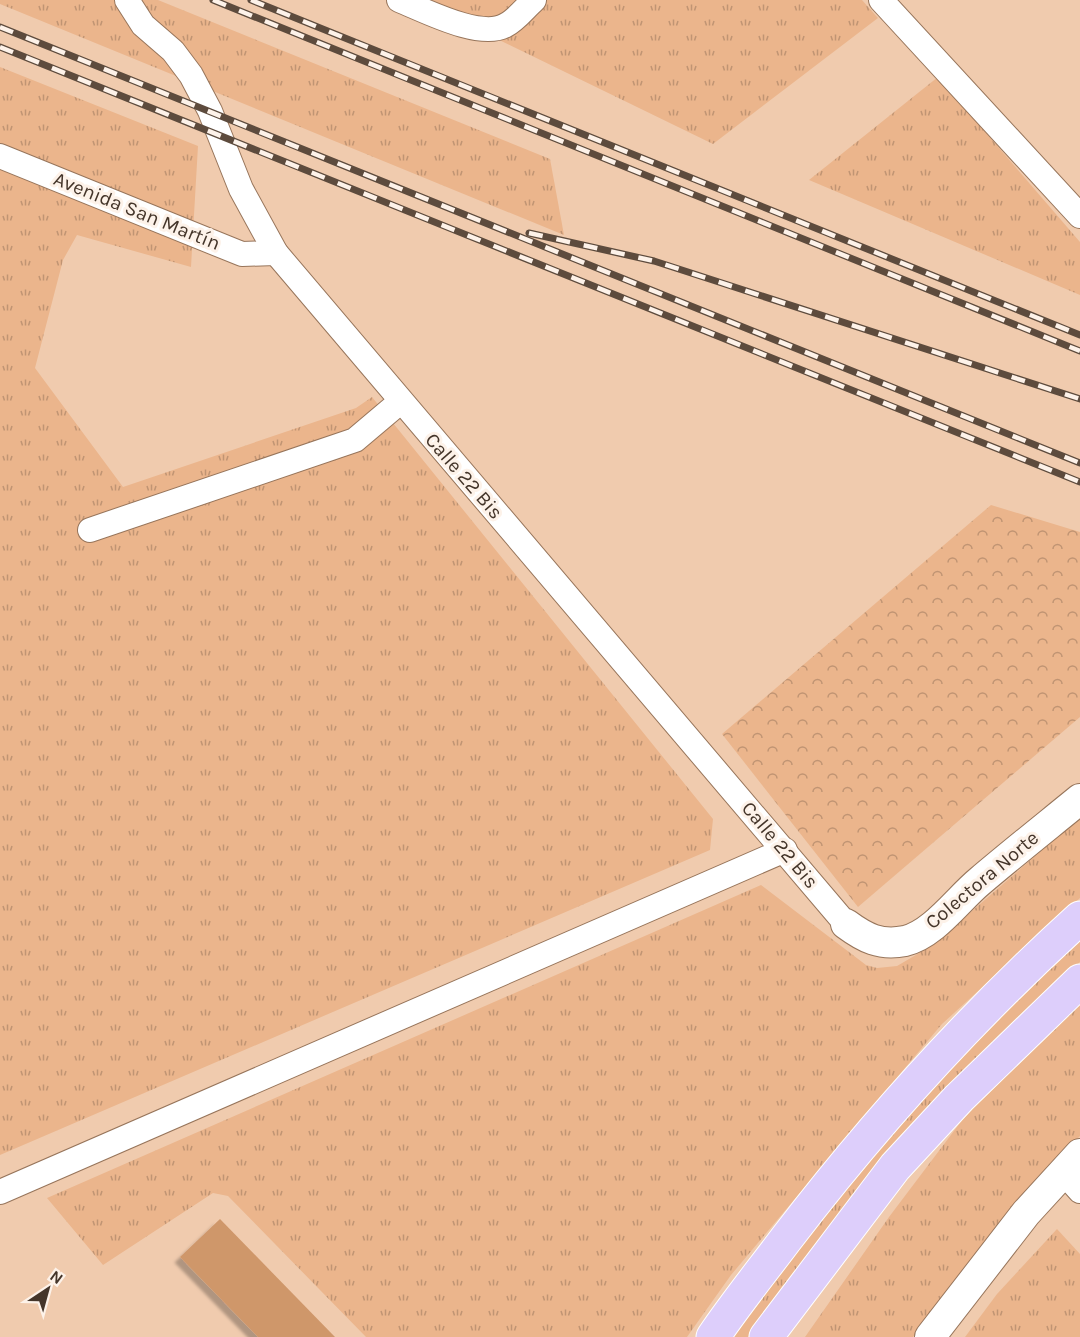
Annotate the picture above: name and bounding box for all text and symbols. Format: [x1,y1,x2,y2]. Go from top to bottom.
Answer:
street label: Avenida San Martín [50,167,224,255]
street label: Calle 22 Bis [420,428,508,524]
street label: Calle 22 Bis [737,797,823,893]
street label: Colectora Norte [921,826,1043,934]
north arrow [18,1259,78,1319]
text: N [46,1266,67,1288]

